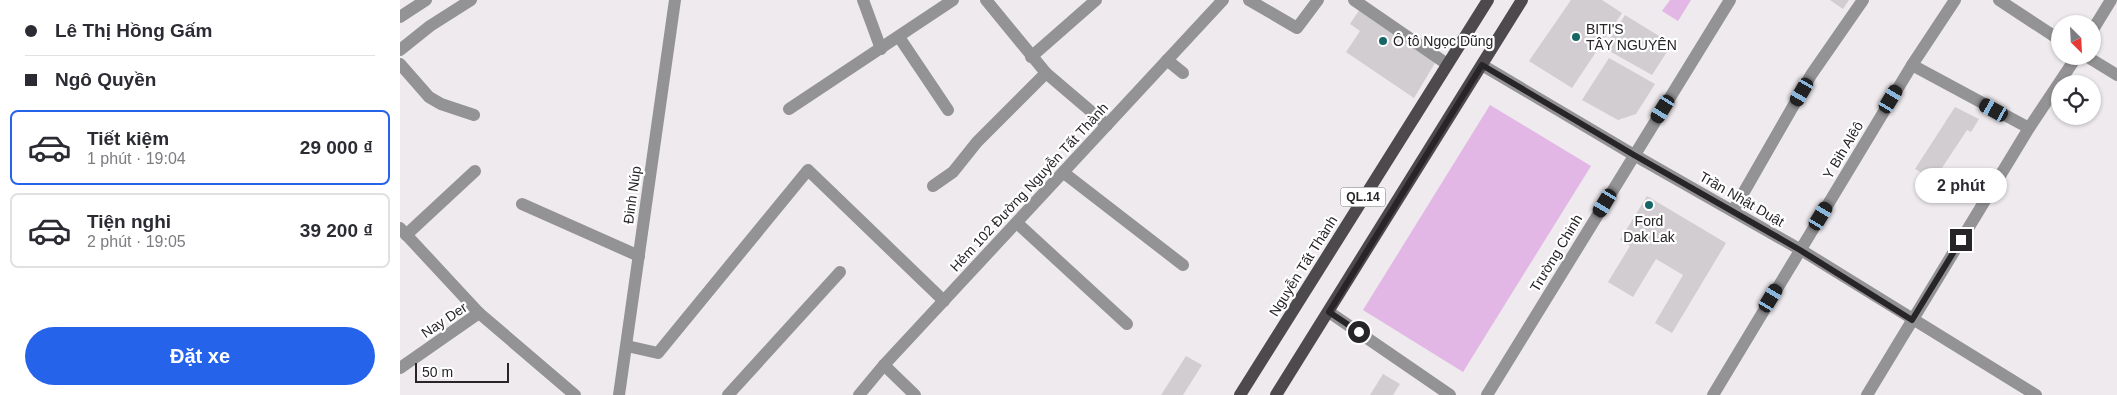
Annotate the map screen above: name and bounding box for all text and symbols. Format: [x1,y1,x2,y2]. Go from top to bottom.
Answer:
north arrow [2051,15,2101,65]
map controls [2051,15,2101,125]
text: Lê Thị Hồng Gấm [55,20,212,41]
place label: BITI'S TÂY NGUYÊN [1586,21,1677,53]
marker: BITI'S TÂY NGUYÊN [1570,31,1582,43]
place label: Ô tô Ngọc Dũng [1393,33,1493,49]
marker: Ô tô Ngọc Dũng [1377,35,1389,47]
text: Ngô Quyền [55,69,156,90]
car [1788,75,1815,109]
button: locate [2051,75,2101,125]
car [1876,82,1905,116]
car [1648,92,1677,126]
car [1977,96,2010,124]
street label: Hẻm 102 Đường Nguyễn Tất Thành [947,100,1111,274]
street label: Y Bih Alêô [1820,118,1867,182]
icon: car [27,125,72,170]
text: Tiết kiệm [87,128,169,149]
text: 29 000 ₫ [300,137,373,158]
text: 1 phút · 19:04 [87,150,186,167]
street label: Đinh Núp [620,165,644,225]
street label: Trần Nhật Duật [1697,168,1787,230]
callout: 2 phút [1915,168,2007,202]
text: 2 phút [1937,177,1985,194]
car [1590,186,1619,220]
road number: QL.14 [1340,188,1386,206]
marker: Ford Dak Lak [1643,199,1655,211]
car [1806,199,1835,233]
icon: car [27,208,72,253]
text: Tiện nghi [87,211,171,232]
street label: Trường Chinh [1527,211,1585,295]
street label: Nguyễn Tất Thành [1266,213,1340,319]
place label: Ford Dak Lak [1623,213,1676,245]
text: 39 200 ₫ [300,220,373,241]
route end [1950,229,1972,251]
text: 2 phút · 19:05 [87,233,186,250]
car [1756,281,1785,315]
street label: Nay Der [418,299,470,341]
route start [1348,321,1370,343]
button: Đặt xe [25,327,375,385]
scale bar [415,360,509,383]
text: 50 m [422,364,453,380]

